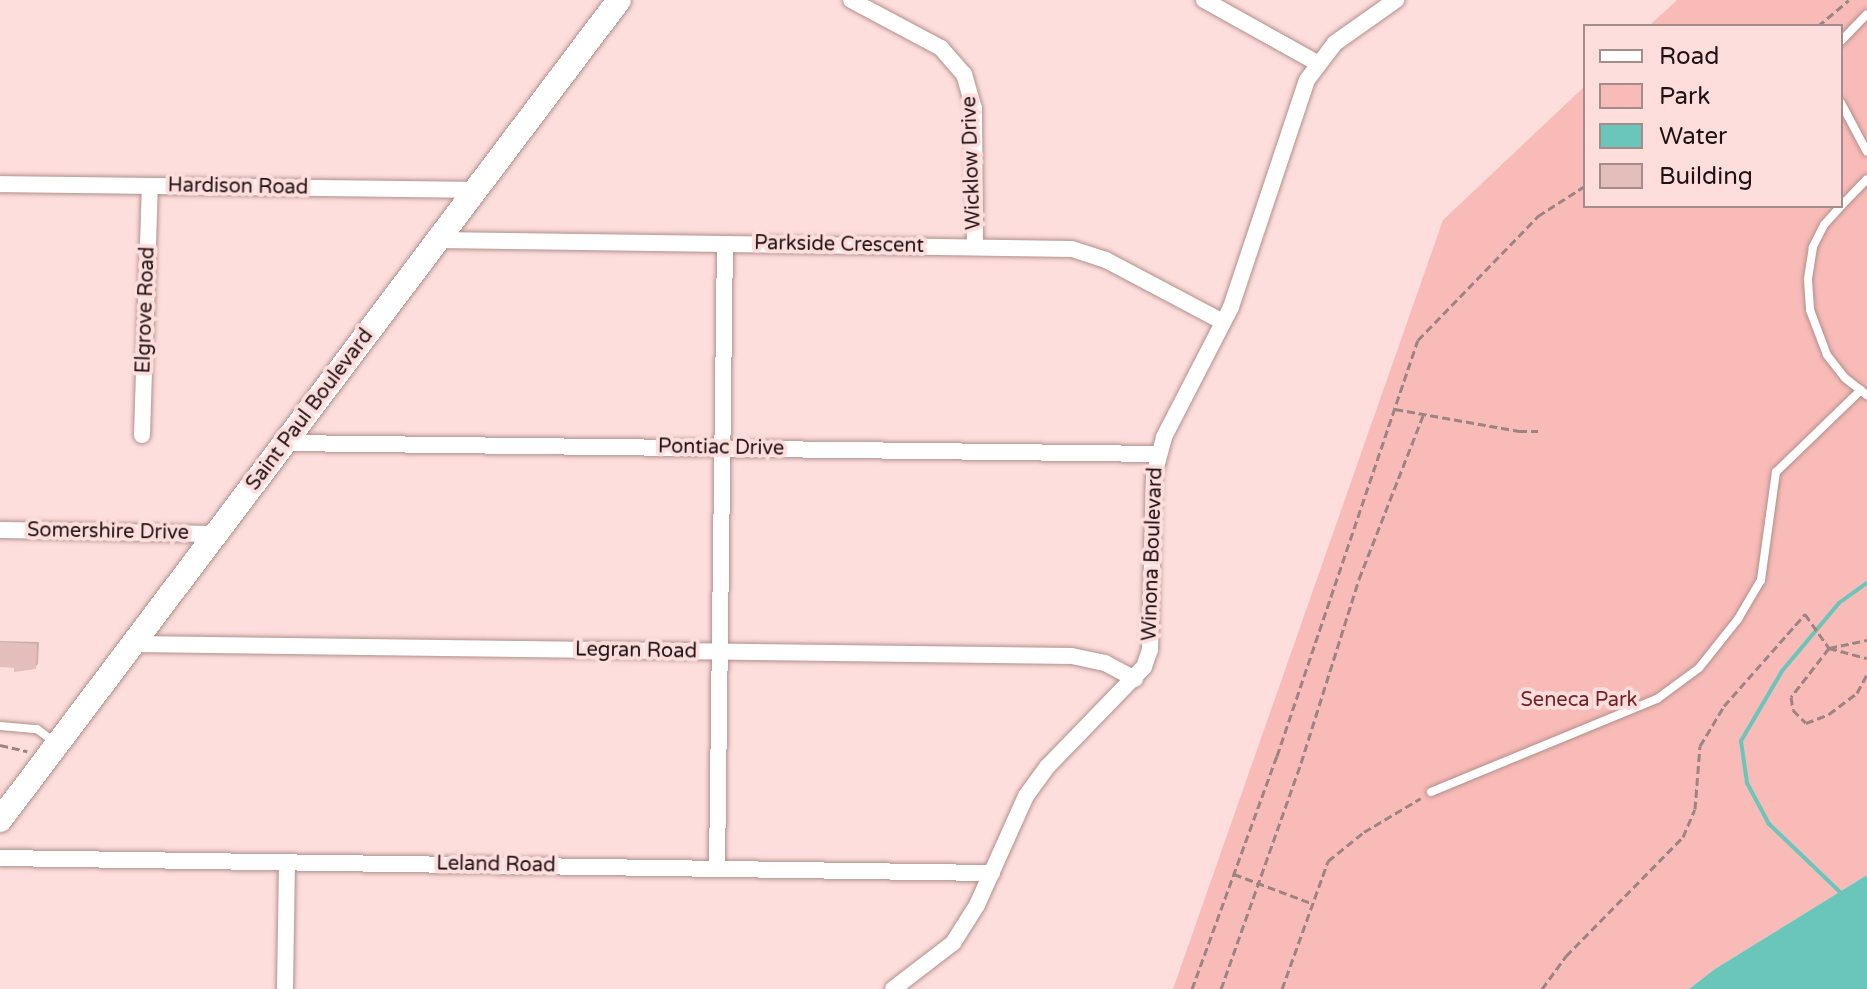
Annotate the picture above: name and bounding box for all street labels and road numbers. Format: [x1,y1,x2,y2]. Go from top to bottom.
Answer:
street label: Wicklow Drive [958,96,986,230]
street label: Hardison Road [167,174,309,200]
street label: Parkside Crescent [754,232,924,258]
street label: Elgrove Road [132,246,160,374]
street label: Saint Paul Boulevard [242,325,378,495]
street label: Pontiac Drive [658,435,784,461]
street label: Winona Boulevard [1138,467,1168,641]
street label: Somershire Drive [27,519,189,545]
street label: Legran Road [575,638,697,664]
street label: Leland Road [436,852,556,878]

